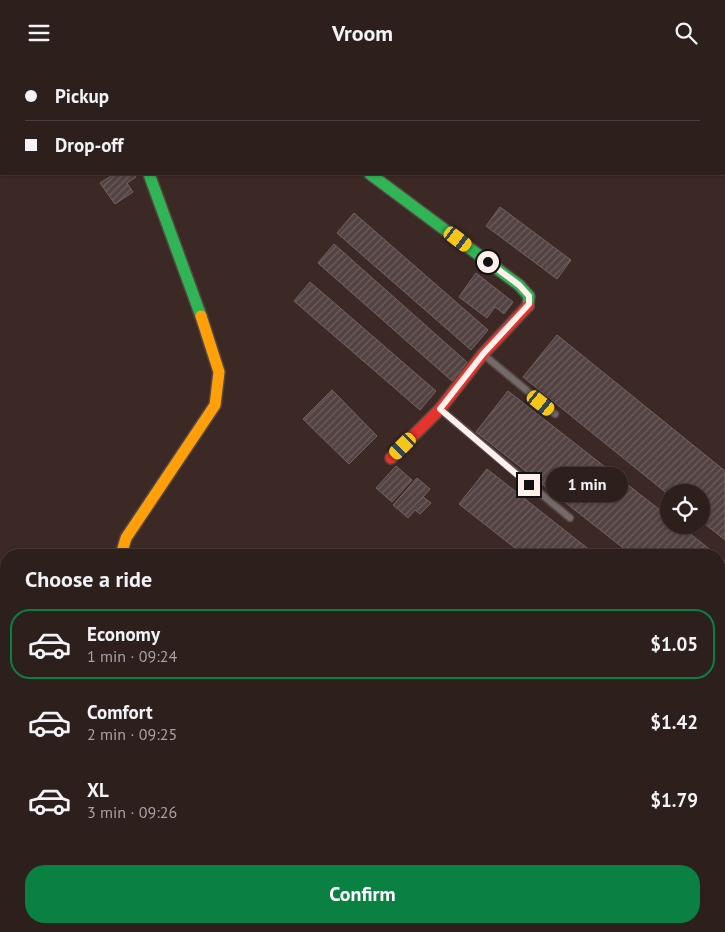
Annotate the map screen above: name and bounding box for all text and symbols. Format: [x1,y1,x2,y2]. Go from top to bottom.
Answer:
icon: menu [25,19,53,47]
text: Vroom [332,19,393,47]
icon: search [672,19,700,47]
text: Pickup [55,84,109,108]
text: Drop-off [55,133,123,157]
car [441,224,474,254]
route start [477,251,499,273]
car [524,388,557,418]
car [387,430,418,462]
callout: 1 min [546,467,629,503]
route end [518,474,540,496]
text: 1 min [567,474,607,494]
map controls [660,484,710,534]
button: locate [660,484,710,534]
text: Choose a ride [25,565,152,593]
icon: car [27,622,72,667]
text: Economy [87,622,160,646]
text: $1.05 [650,632,698,656]
text: 1 min · 09:24 [87,646,177,666]
icon: car [27,700,72,745]
text: Comfort [87,700,153,724]
text: $1.42 [650,710,698,734]
text: 2 min · 09:25 [87,724,177,744]
icon: car [27,778,72,823]
text: XL [87,778,109,802]
text: $1.79 [650,788,698,812]
text: 3 min · 09:26 [87,802,177,822]
button: Confirm [25,865,700,923]

